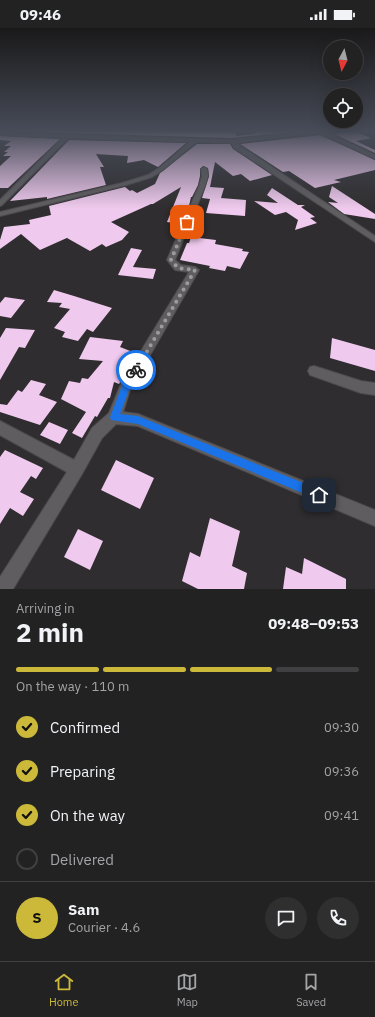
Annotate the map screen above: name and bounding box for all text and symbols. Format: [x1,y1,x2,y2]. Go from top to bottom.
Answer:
text: 09:46 [20,5,61,24]
north arrow [323,40,363,80]
map controls [323,40,363,128]
button: locate [323,88,363,128]
pin [170,205,204,239]
icon: bag [176,211,198,233]
courier [116,350,156,390]
icon: bike [125,359,147,381]
pin [302,478,336,512]
icon: home [308,484,330,506]
text: Arriving in [16,600,75,617]
text: 09:48–09:53 [268,614,359,633]
text: 2 min [16,615,84,649]
text: On the way · 110 m [16,678,129,695]
icon: check [16,716,38,738]
text: Confirmed [50,718,120,737]
text: 09:30 [324,719,359,736]
icon: check [16,760,38,782]
text: Preparing [50,762,115,781]
text: 09:36 [324,763,359,780]
icon: check [16,804,38,826]
text: On the way [50,806,125,825]
text: 09:41 [324,807,359,824]
text: Delivered [50,850,114,869]
button: chat [265,897,307,939]
button: phone [317,897,359,939]
text: Sam [68,900,99,919]
text: S [32,908,42,927]
text: Courier · 4.6 [68,919,140,936]
tab: Home [49,971,79,1009]
tab: Map [176,971,198,1009]
tab: Saved [296,971,326,1009]

